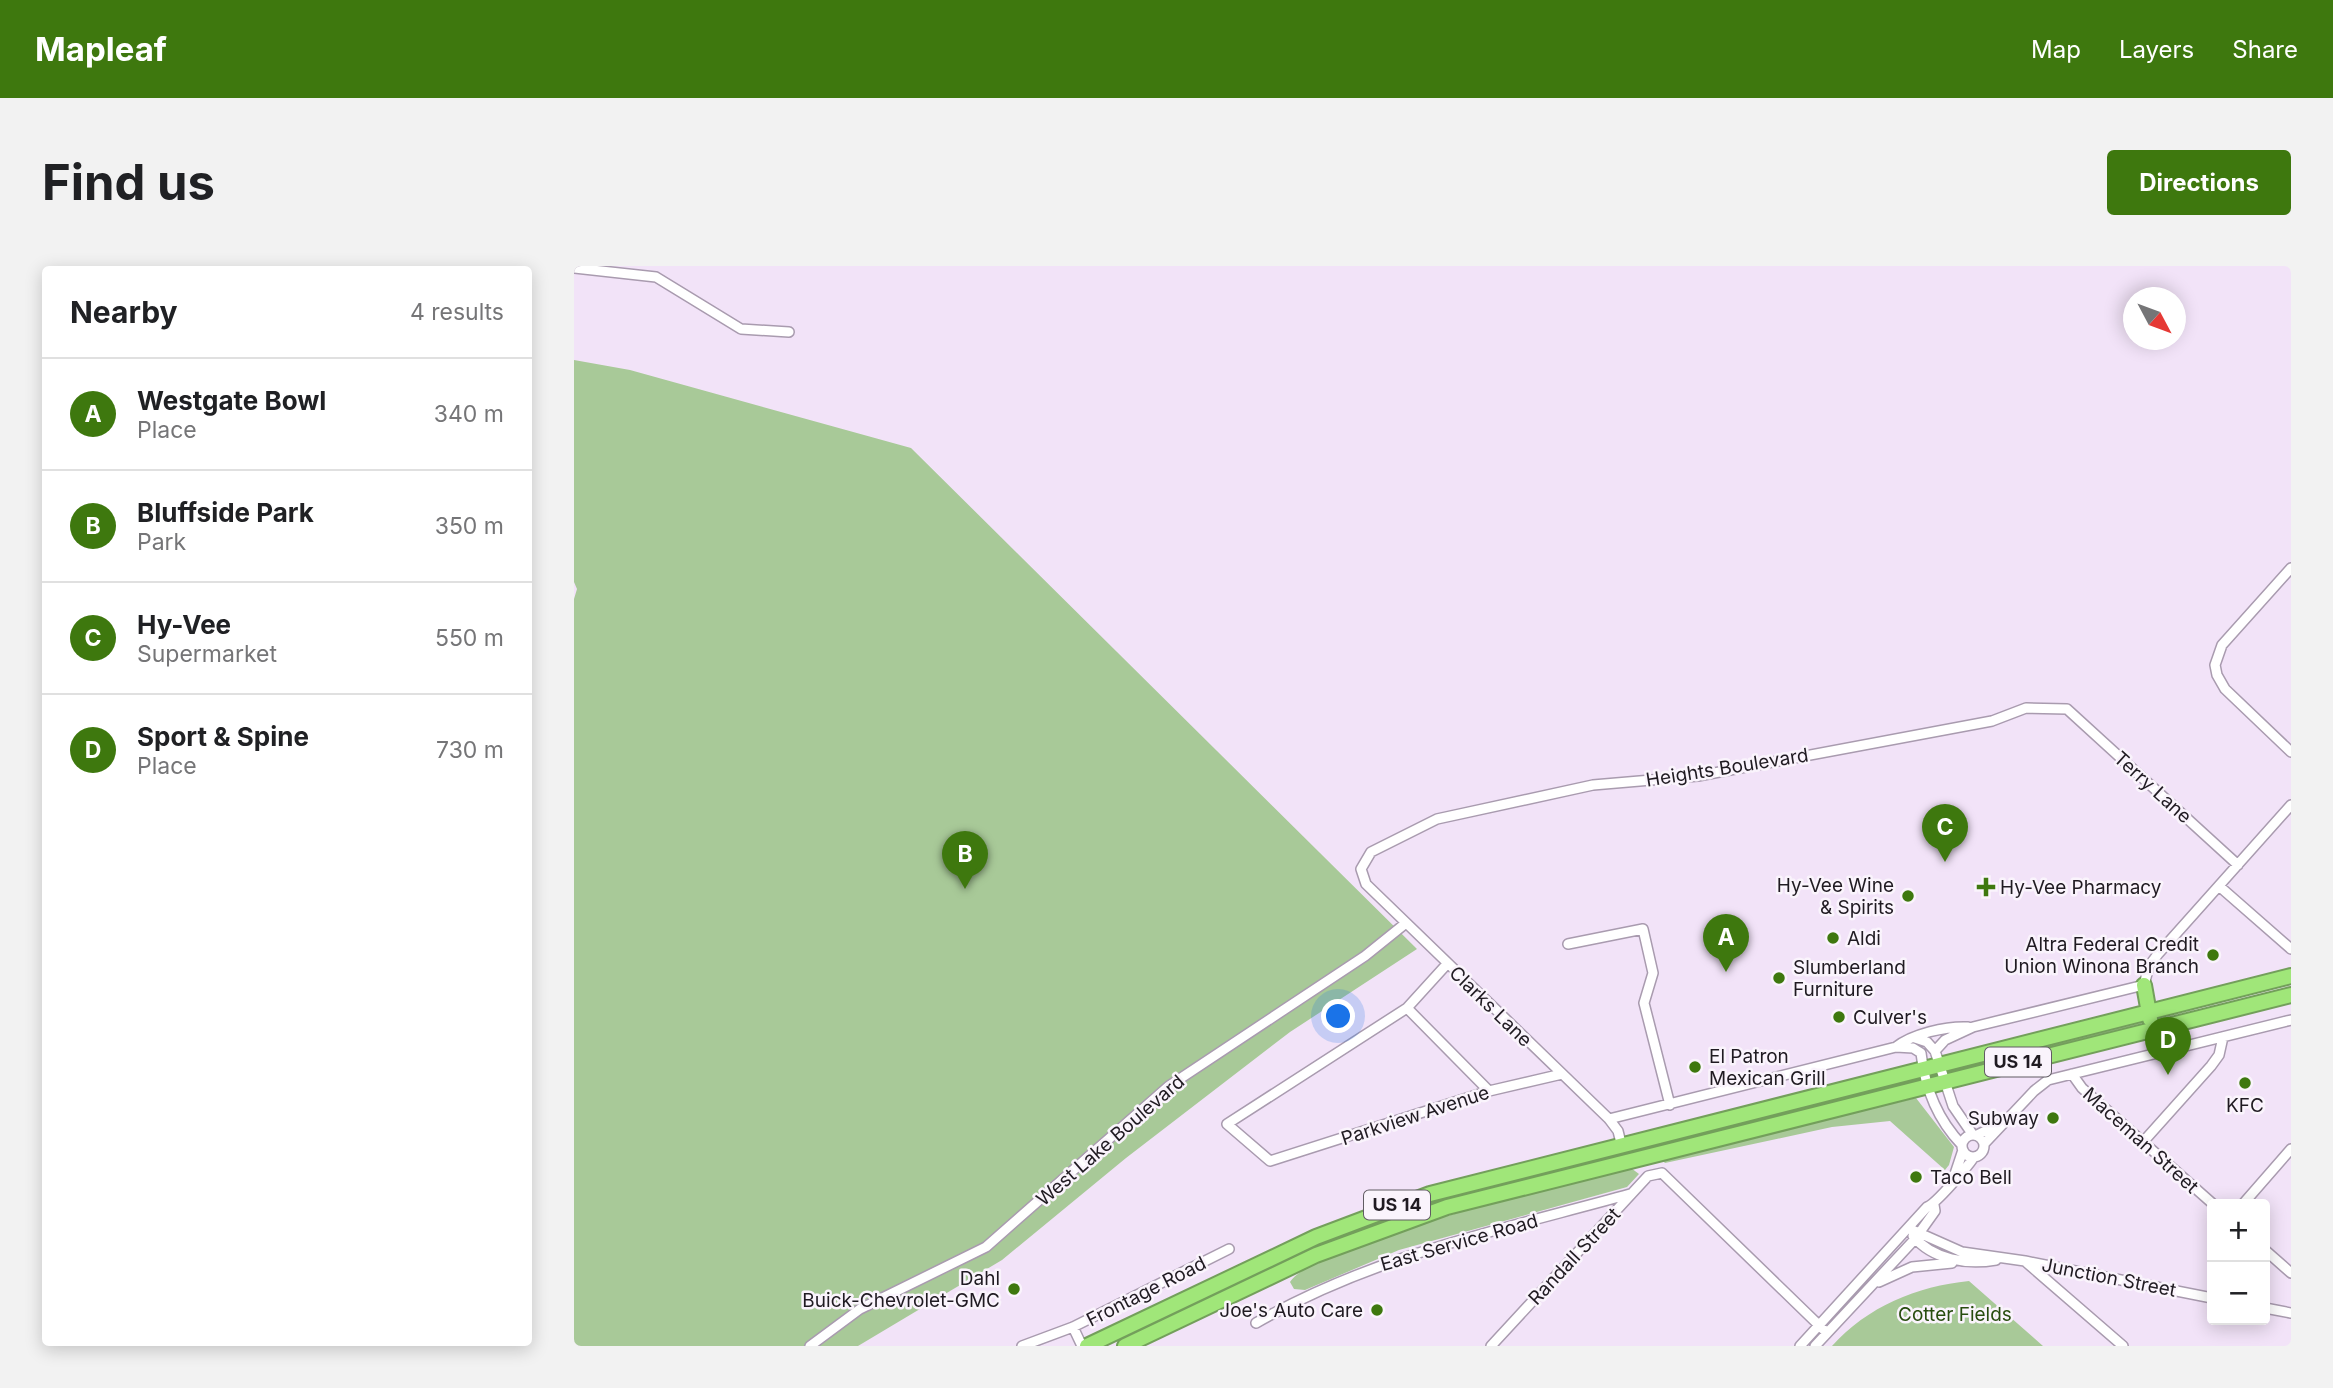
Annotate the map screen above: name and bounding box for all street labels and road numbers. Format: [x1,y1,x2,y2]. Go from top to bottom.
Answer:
street label: Heights Boulevard [1644,743,1810,792]
street label: Terry Lane [2109,747,2196,828]
street label: Clarks Lane [1444,961,1537,1051]
road number: US 14 [1985,1048,2051,1076]
street label: West Lake Boulevard [1032,1070,1189,1211]
street label: Parkview Avenue [1338,1081,1492,1150]
street label: Maceman Street [2078,1083,2203,1198]
road number: US 14 [1364,1190,1430,1220]
street label: Randall Street [1524,1203,1625,1310]
street label: East Service Road [1378,1209,1541,1276]
street label: Frontage Road [1083,1251,1210,1331]
street label: Junction Street [2040,1253,2178,1302]

